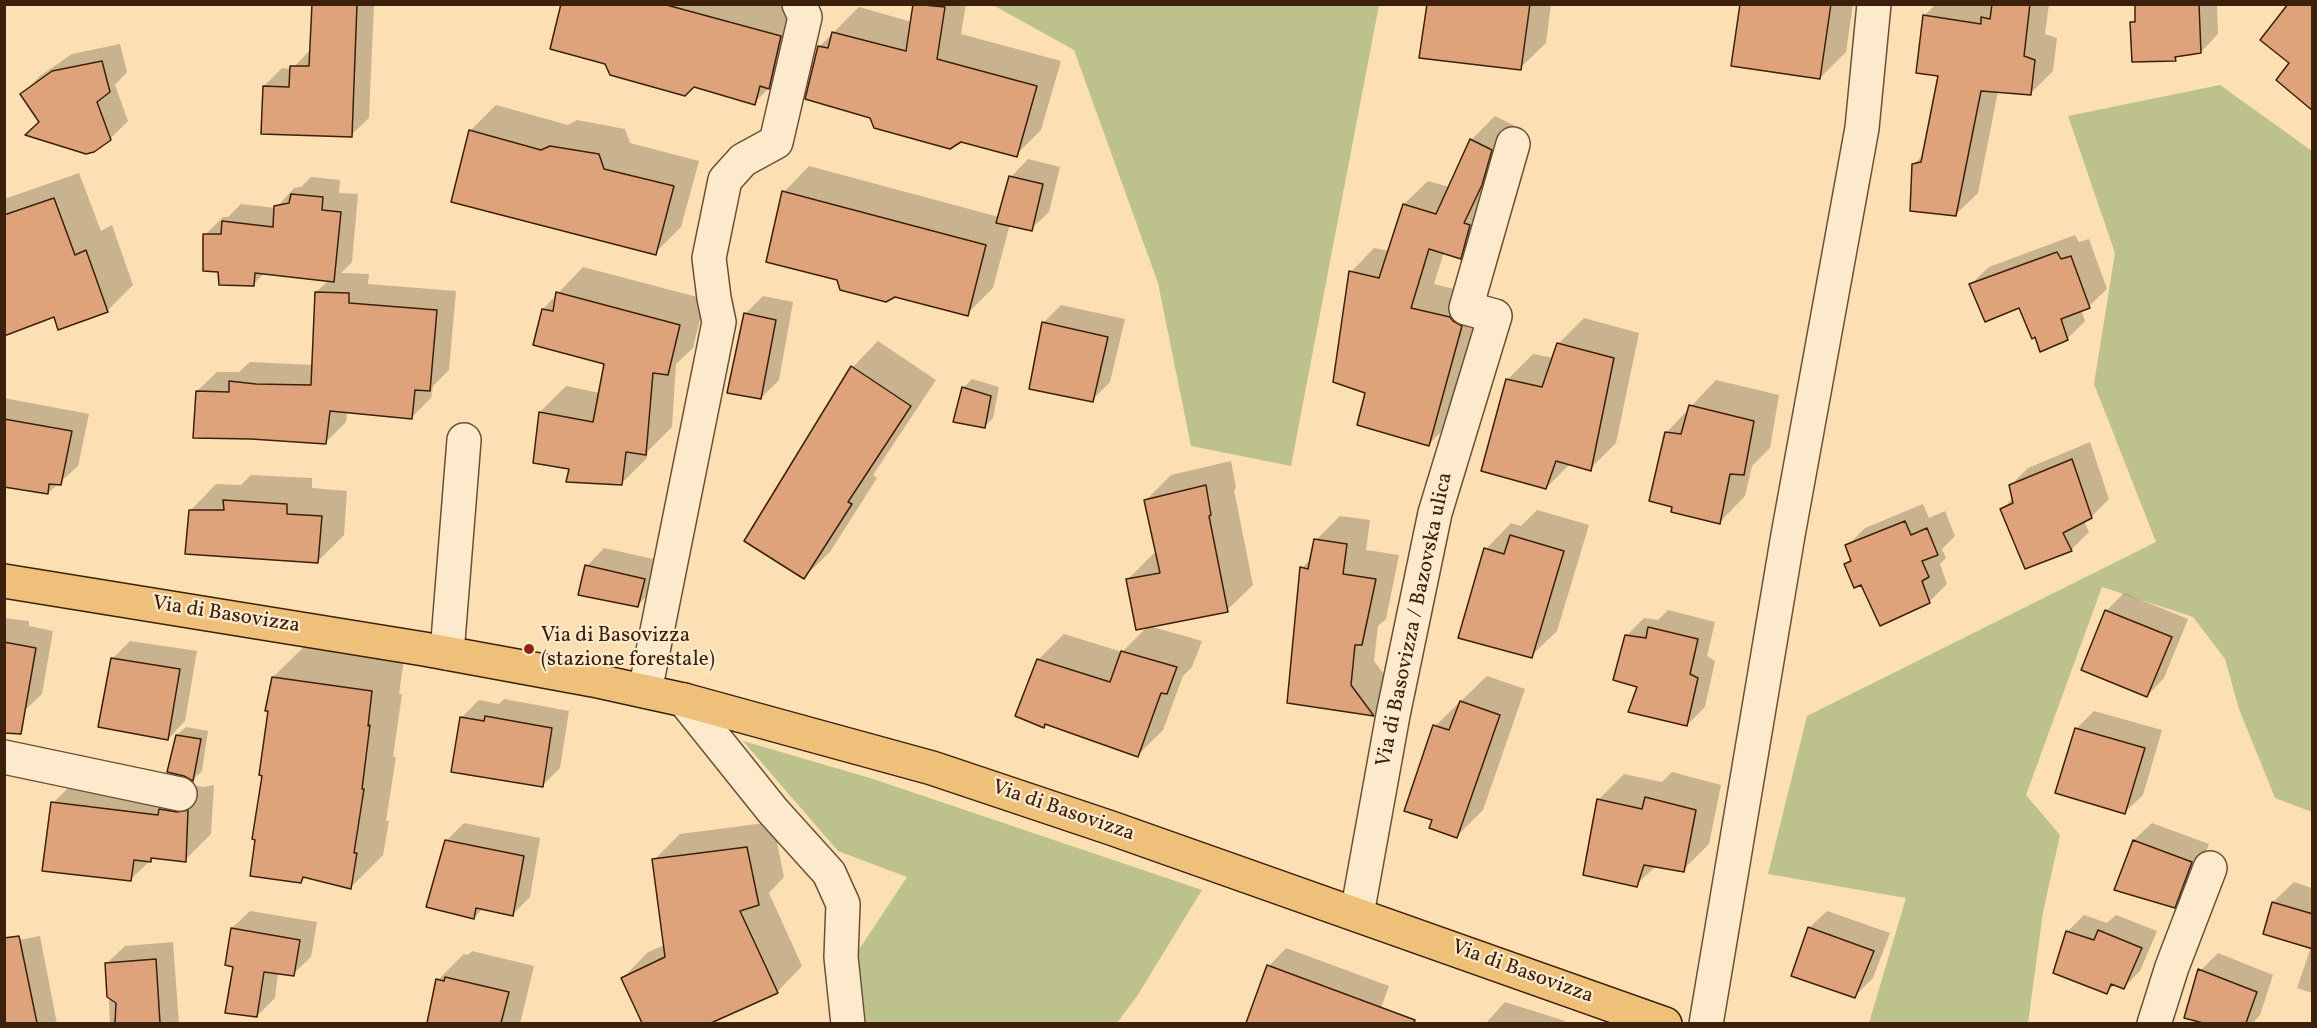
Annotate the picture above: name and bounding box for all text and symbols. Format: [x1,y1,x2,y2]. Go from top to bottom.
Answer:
street label: Via di Basovizza / Bazovska ulica [1372,470,1460,770]
street label: Via di Basovizza [150,592,302,640]
place label: Via di Basovizza (stazione forestale) [541,624,715,674]
marker: Via di Basovizza (stazione forestale) [522,642,536,656]
street label: Via di Basovizza [988,776,1138,848]
street label: Via di Basovizza [1448,936,1596,1010]

